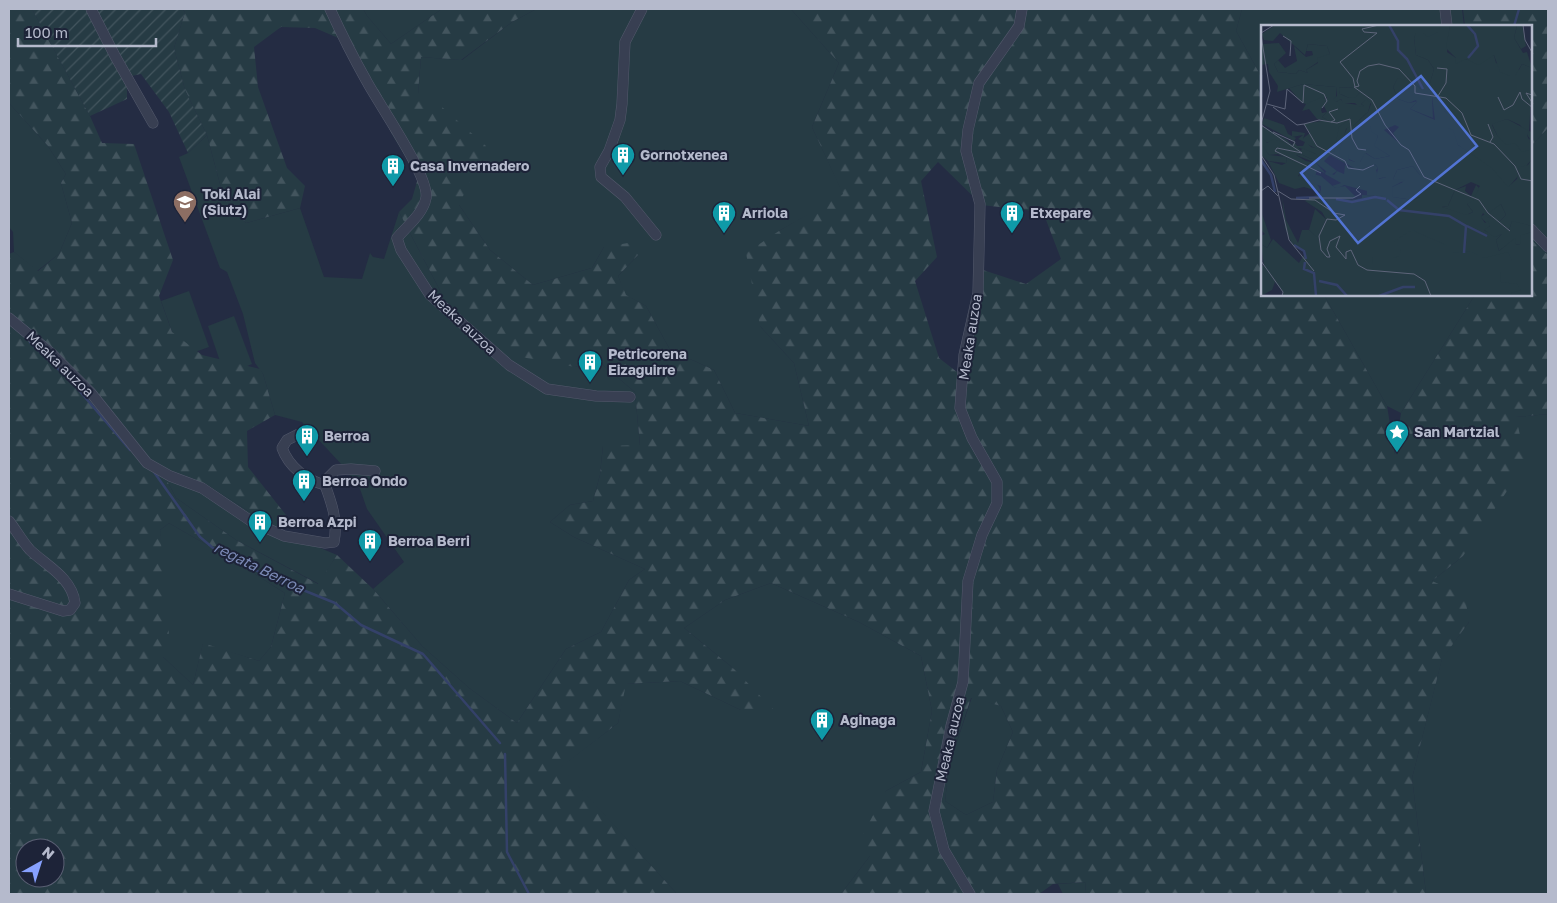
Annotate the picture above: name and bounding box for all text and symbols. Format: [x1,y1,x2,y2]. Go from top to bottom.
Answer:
scale bar [18,15,155,47]
text: 100 m [25,23,68,41]
inset map [1261,25,1532,296]
building icon: Gornotxenea [610,142,636,176]
place label: Gornotxenea [640,146,728,163]
building icon: Casa Invernadero [380,153,406,187]
place label: Casa Invernadero [410,157,529,174]
place label: Toki Alai (Siutz) [202,185,260,218]
school or university icon: Toki Alai (Siutz) [172,189,198,223]
building icon: Arriola [711,200,737,234]
building icon: Etxepare [999,200,1025,234]
place label: Arriola [742,204,788,221]
place label: Etxepare [1030,204,1091,221]
street label: Meaka auzoa [425,286,500,358]
street label: Meaka auzoa [954,293,985,381]
street label: Meaka auzoa [23,327,98,400]
place label: Petricorena Eizaguirre [608,345,687,378]
building icon: Petricorena Eizaguirre [577,349,603,383]
place icon: San Martzial [1384,419,1410,453]
building icon: Berroa [294,423,320,457]
place label: San Martzial [1414,423,1500,440]
place label: Berroa [324,427,369,444]
building icon: Berroa Ondo [291,468,317,502]
place label: Berroa Ondo [322,472,407,489]
building icon: Berroa Azpi [247,509,273,543]
place label: Berroa Azpi [278,513,357,530]
building icon: Berroa Berri [357,528,383,562]
place label: Berroa Berri [388,532,470,549]
water label: regata Berroa [211,538,308,598]
street label: Meaka auzoa [931,695,968,783]
building icon: Aginaga [809,707,835,741]
place label: Aginaga [840,711,896,728]
north arrow [15,838,65,888]
text: N [39,843,58,862]

